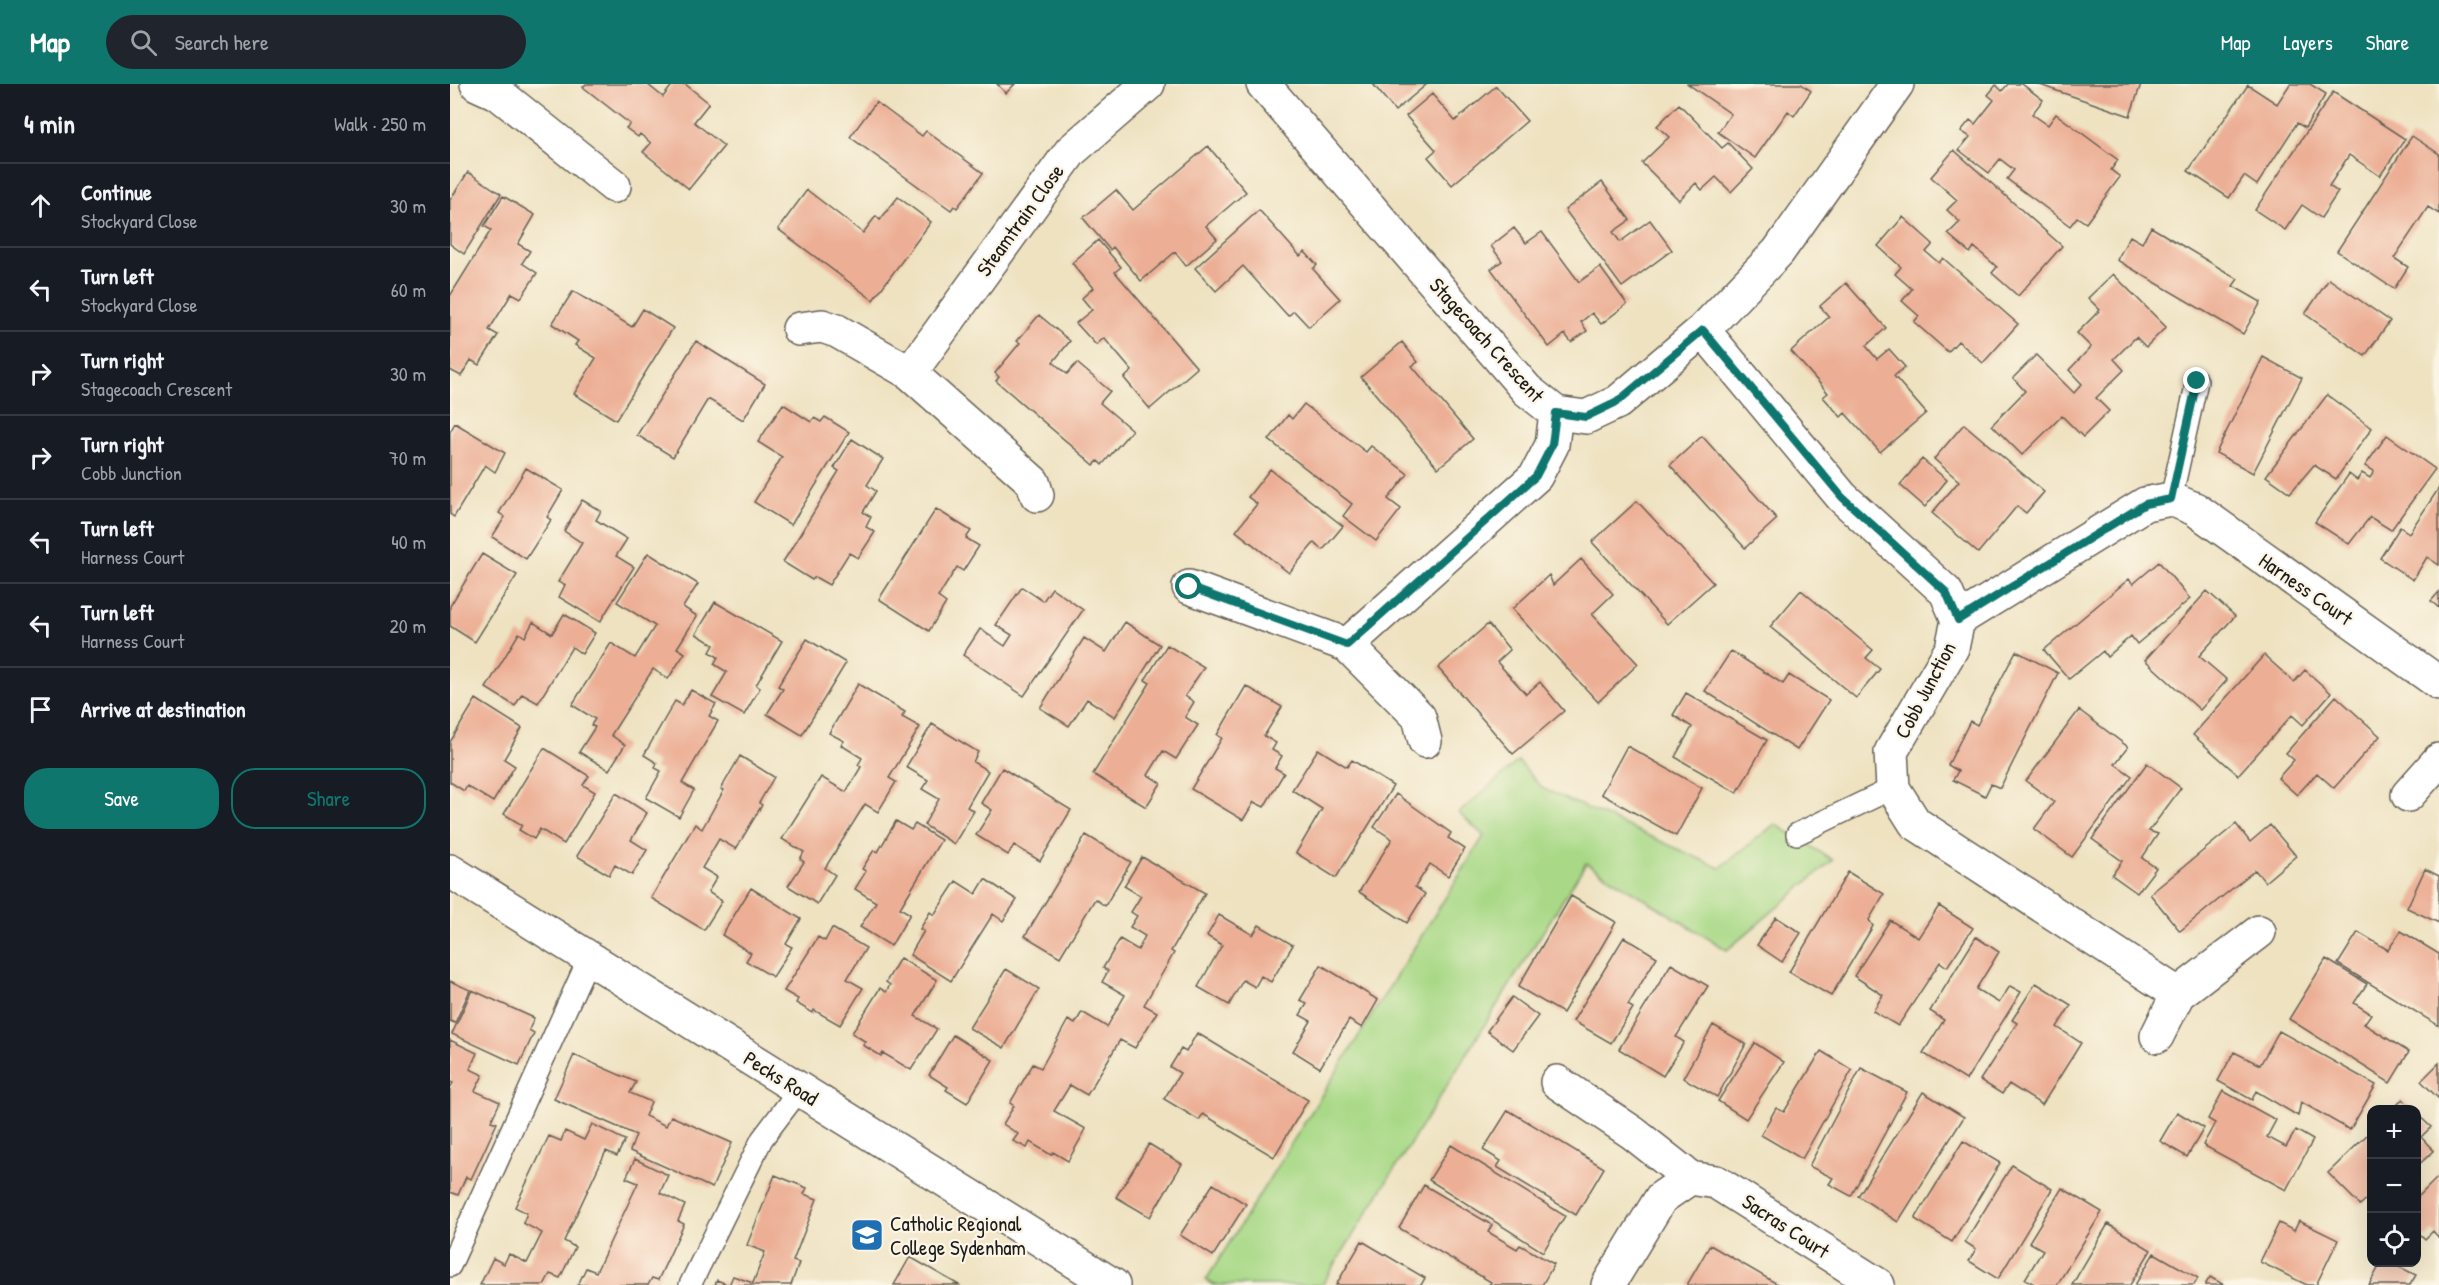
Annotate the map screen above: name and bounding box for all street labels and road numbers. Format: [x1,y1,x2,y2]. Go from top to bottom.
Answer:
street label: Steamtrain Close [969,158,1071,282]
street label: Stagecoach Crescent [1423,271,1551,409]
street label: Harness Court [2253,546,2359,632]
street label: Cobb Junction [1887,636,1963,744]
street label: Pecks Road [738,1044,824,1112]
street label: Sacras Court [1737,1187,1836,1266]

